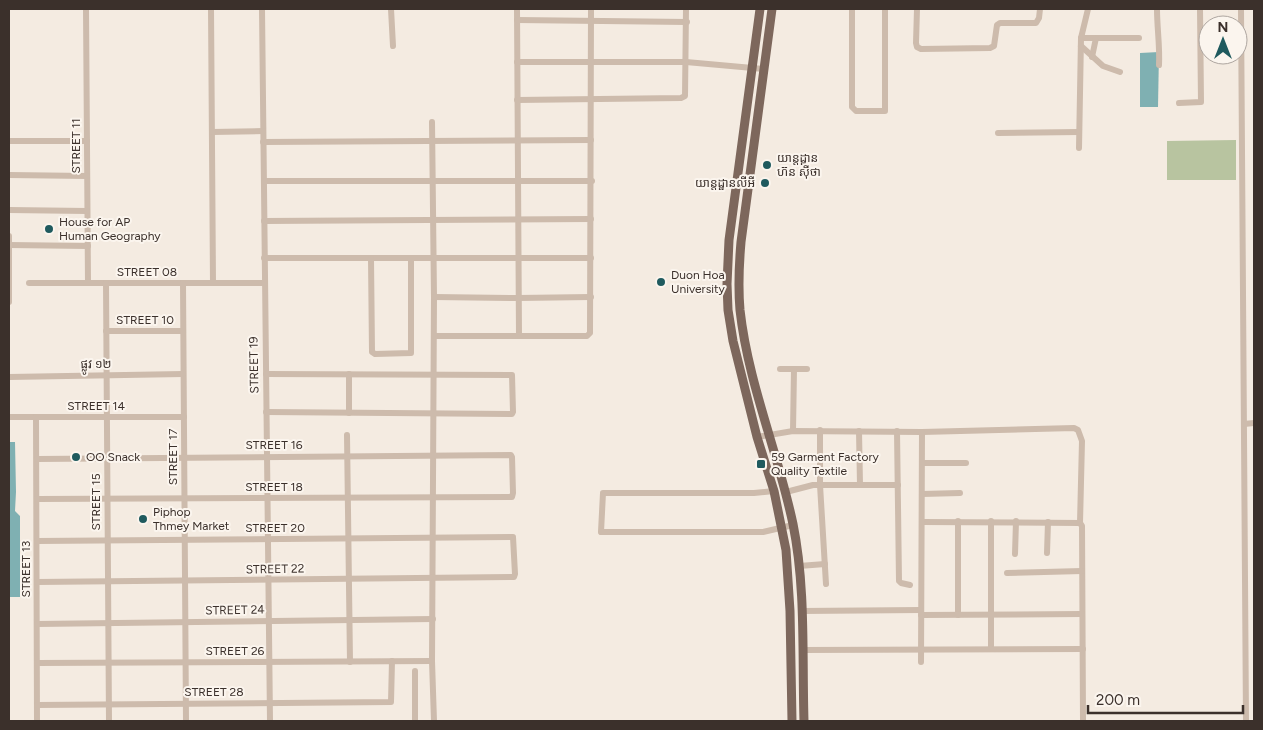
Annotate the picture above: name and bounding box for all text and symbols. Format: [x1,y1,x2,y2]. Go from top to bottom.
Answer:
north arrow [1198,15,1248,65]
text: N [1218,19,1228,36]
street label: STREET 11 [69,118,83,174]
place label: យាន្ដដ្ឋាន ហ៊ន ស៊ីថា [777,151,821,179]
marker: យាន្ដដ្ឋាន ហ៊ន ស៊ីថា [761,159,773,171]
place label: យាន្ដដ្ឋានលីអី [695,176,755,190]
marker: យាន្ដដ្ឋានលីអី [759,177,771,189]
place label: House for AP Human Geography [59,215,161,243]
marker: House for AP Human Geography [43,223,55,235]
street label: STREET 08 [117,265,177,279]
place label: Duon Hoa University [671,268,726,296]
marker: Duon Hoa University [655,276,667,288]
street label: STREET 10 [116,313,174,327]
street label: STREET 19 [246,336,261,394]
street label: ផ្លូវ ១២ [80,357,112,375]
street label: STREET 14 [67,399,125,413]
street label: STREET 17 [166,428,180,485]
street label: STREET 16 [245,438,303,452]
place label: OO Snack [86,450,140,464]
place label: 59 Garment Factory Quality Textile [771,450,879,478]
marker: OO Snack [70,451,82,463]
marker: 59 Garment Factory Quality Textile [755,458,767,470]
street label: STREET 15 [89,473,103,531]
street label: STREET 18 [245,480,303,494]
place label: Piphop Thmey Market [153,505,230,533]
marker: Piphop Thmey Market [137,513,149,525]
street label: STREET 20 [245,521,305,535]
street label: STREET 13 [19,541,33,597]
street label: STREET 22 [246,561,304,577]
street label: STREET 24 [205,602,265,618]
street label: STREET 26 [206,644,265,658]
scale bar [1088,682,1243,714]
street label: STREET 28 [184,685,244,699]
text: 200 m [1096,691,1140,709]

